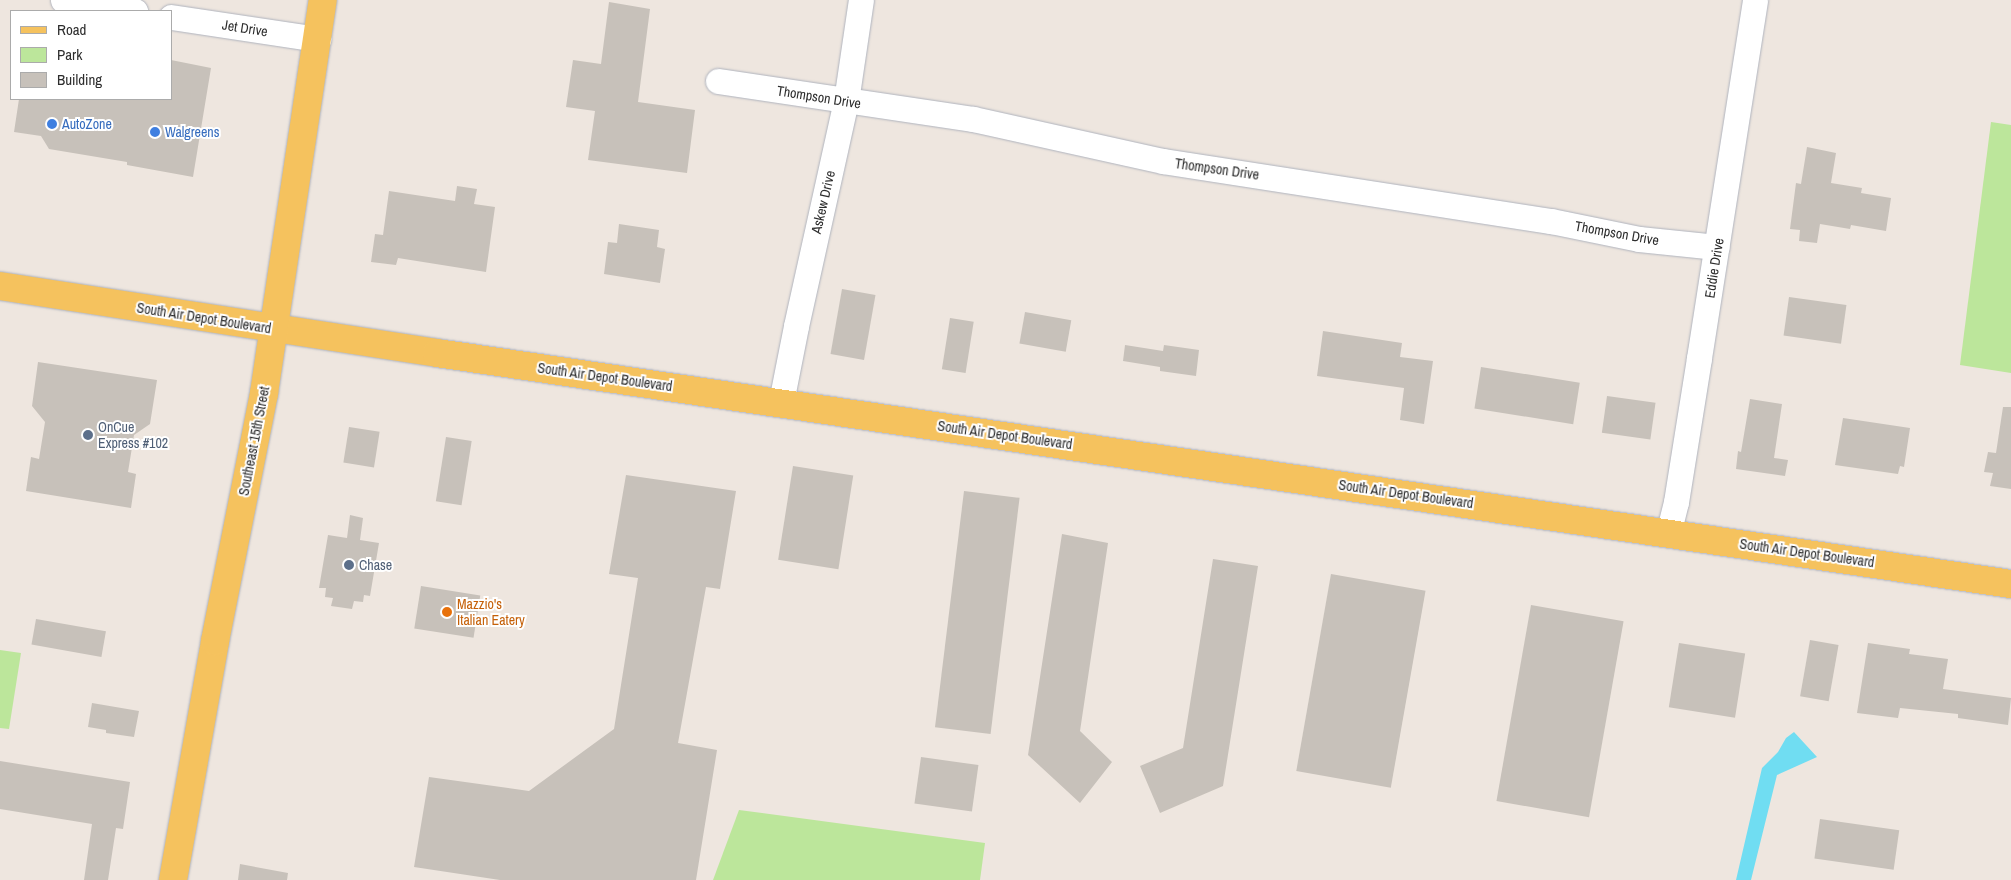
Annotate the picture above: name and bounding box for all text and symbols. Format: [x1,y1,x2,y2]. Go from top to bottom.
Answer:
legend [10,10,172,100]
street label: Jet Drive [221,16,269,40]
text: Road [57,19,86,40]
text: Park [57,44,82,65]
text: Building [57,69,102,90]
street label: Thompson Drive [776,82,862,112]
place label: AutoZone [62,116,112,132]
marker: AutoZone [46,118,58,130]
place label: Walgreens [165,124,219,140]
marker: Walgreens [149,126,161,138]
street label: Thompson Drive [1174,155,1260,183]
street label: Askew Drive [808,169,838,235]
street label: Thompson Drive [1574,217,1660,249]
street label: Eddie Drive [1701,237,1727,299]
street label: South Air Depot Boulevard [135,299,273,337]
street label: South Air Depot Boulevard [536,359,674,395]
street label: Southeast 15th Street [235,385,273,497]
street label: South Air Depot Boulevard [936,417,1074,453]
place label: OnCue Express #102 [98,419,168,452]
marker: OnCue Express #102 [82,429,94,441]
street label: South Air Depot Boulevard [1337,476,1475,512]
street label: South Air Depot Boulevard [1738,535,1876,571]
place label: Chase [359,557,392,573]
marker: Chase [343,559,355,571]
place label: Mazzio's Italian Eatery [457,596,525,628]
marker: Mazzio's Italian Eatery [441,606,453,618]

